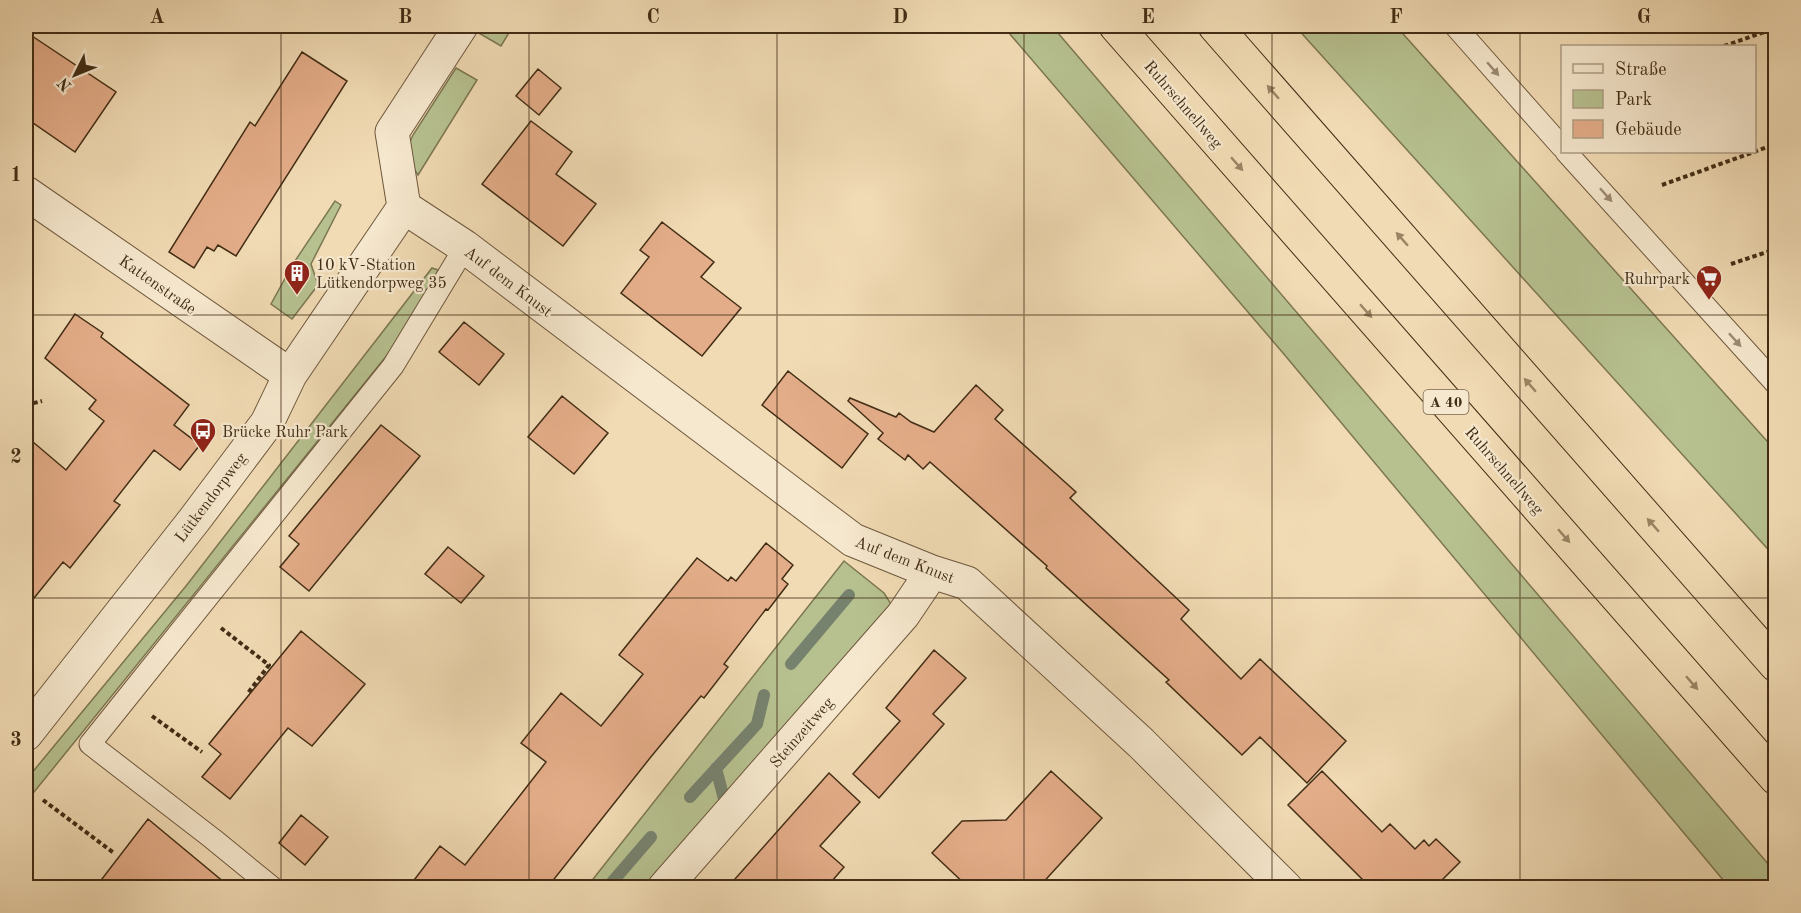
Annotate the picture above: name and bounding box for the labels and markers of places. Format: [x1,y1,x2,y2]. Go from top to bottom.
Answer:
building icon: 10 kV-Station Lütkendorpweg 35 [282,258,312,296]
place label: 10 kV-Station Lütkendorpweg 35 [316,258,447,292]
supermarket icon: Ruhrpark [1694,263,1724,301]
place label: Ruhrpark [1624,272,1690,288]
bus stop icon: Brücke Ruhr Park [188,416,218,454]
place label: Brücke Ruhr Park [222,425,348,441]

